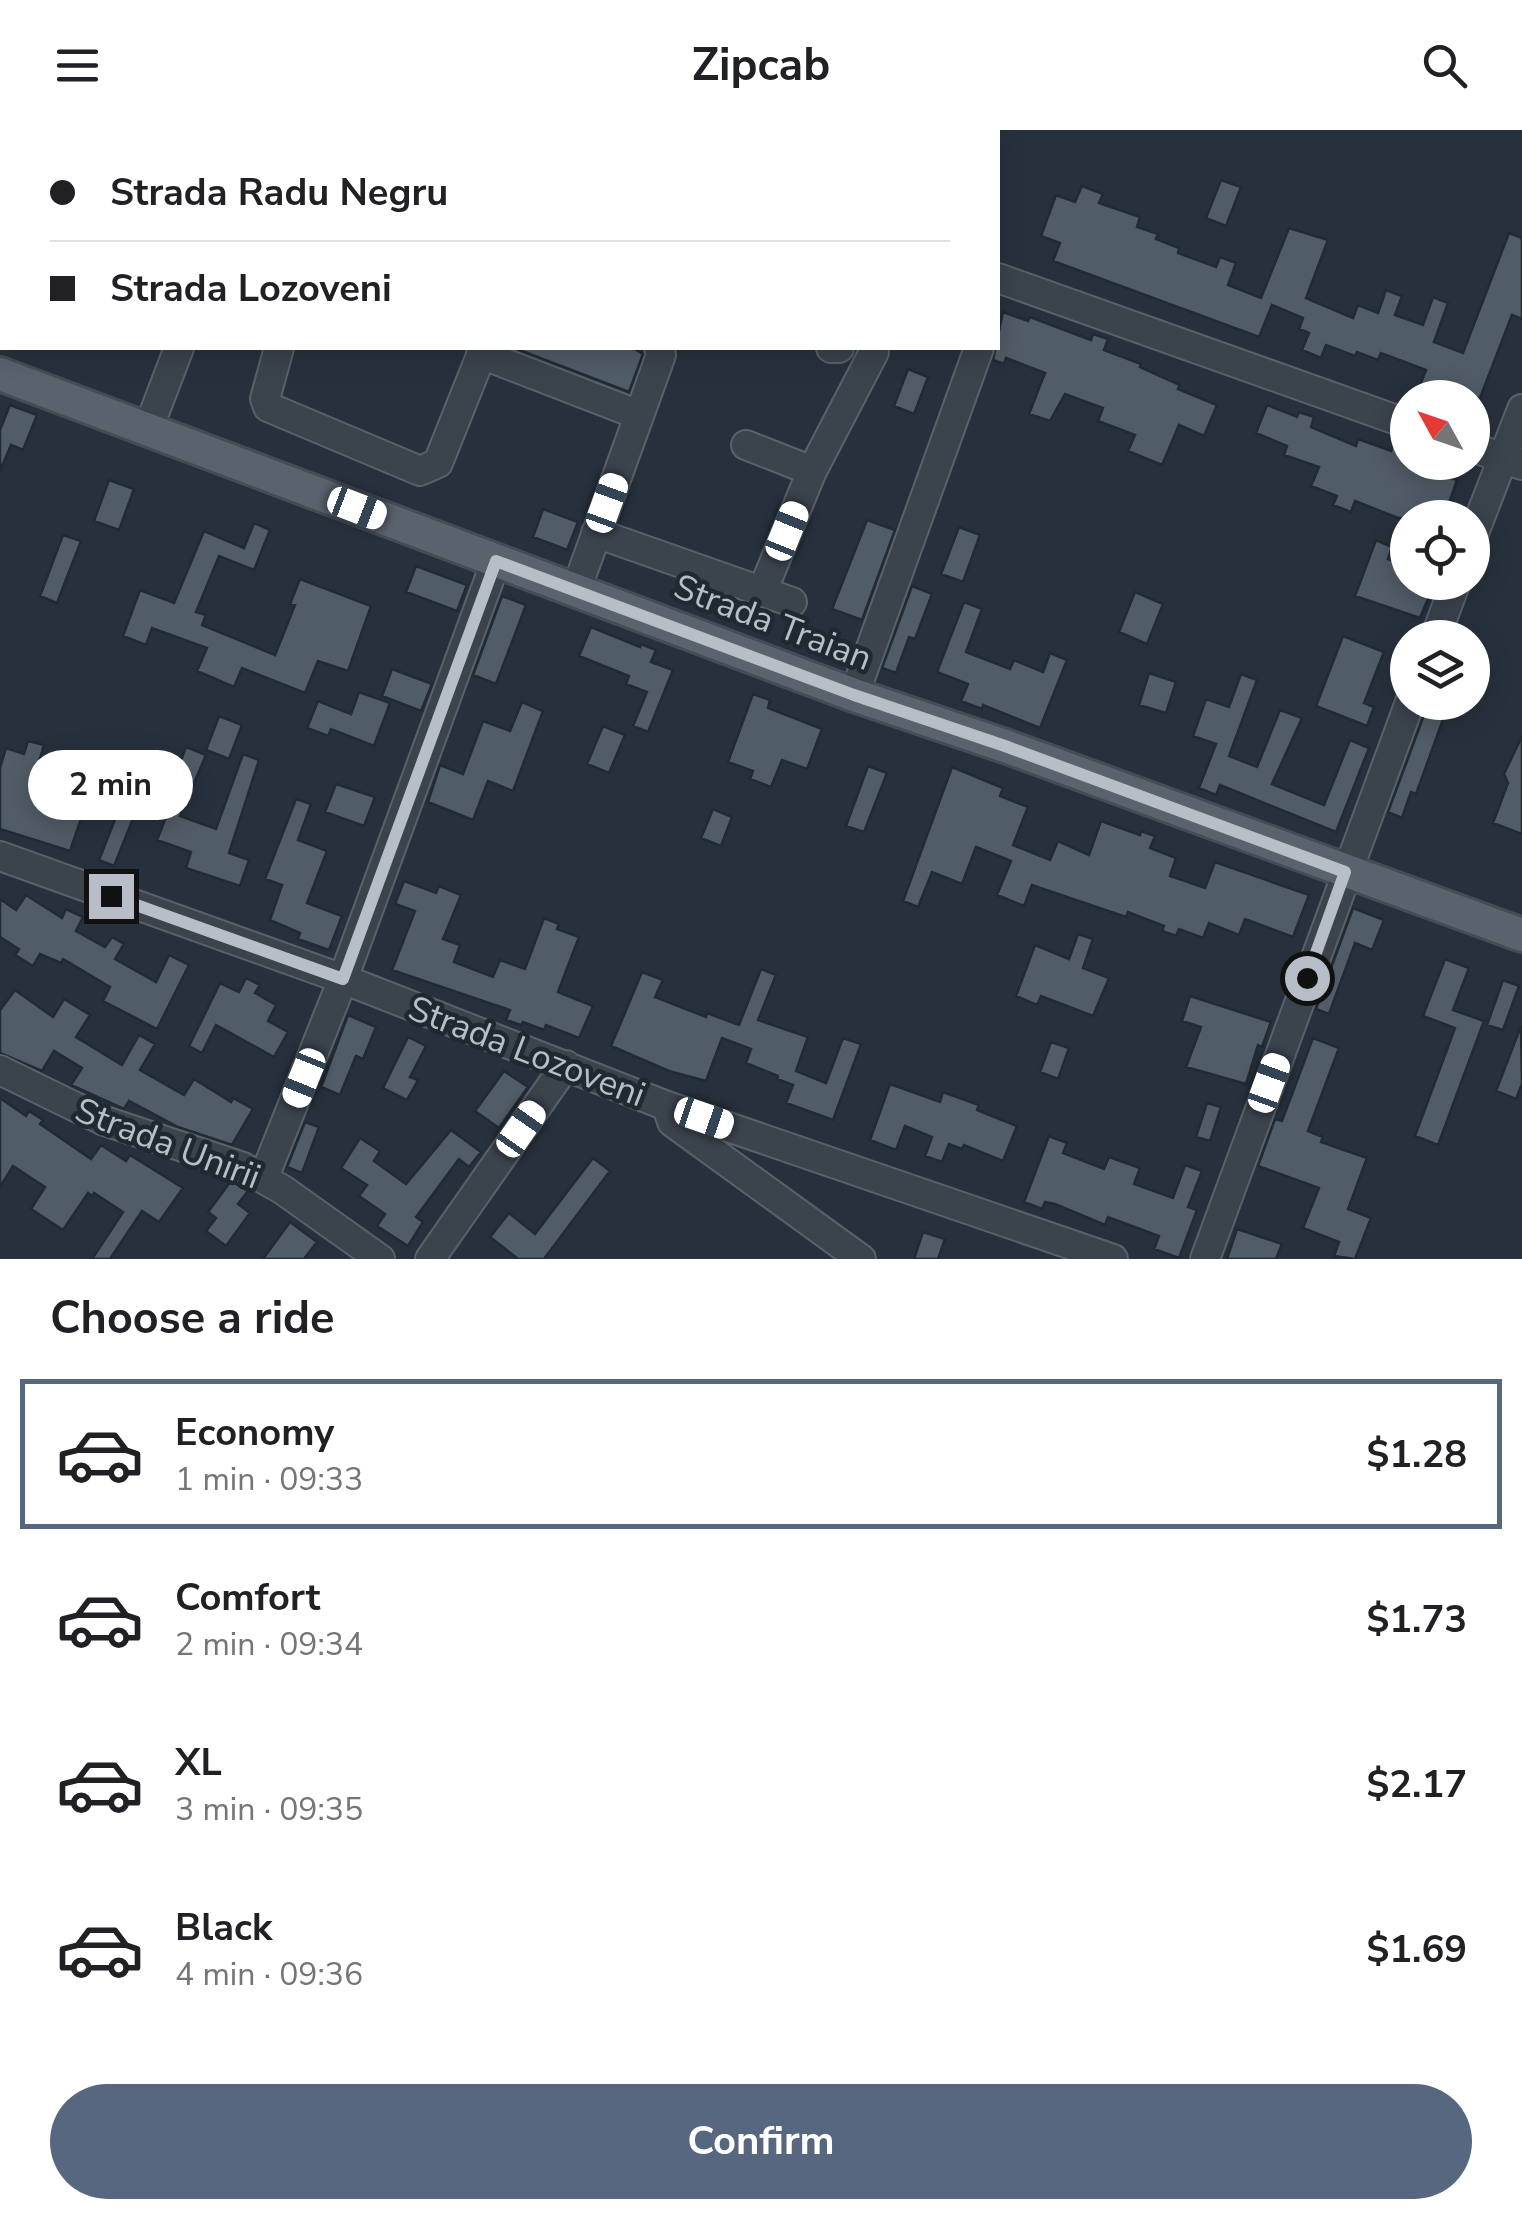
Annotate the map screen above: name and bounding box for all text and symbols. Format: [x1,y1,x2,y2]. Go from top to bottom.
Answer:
text: Zipcab [692,35,830,96]
icon: menu [50,38,105,93]
icon: search [1417,38,1472,93]
text: Strada Radu Negru [110,167,448,218]
text: Strada Lozoveni [110,263,392,314]
north arrow [1390,380,1490,480]
map controls [1390,380,1490,720]
car [583,470,631,536]
car [324,483,390,533]
car [762,498,812,564]
button: locate [1390,500,1490,600]
street label: Strada Traian [667,563,879,682]
button: layers [1390,620,1490,720]
callout: 2 min [28,751,194,821]
text: 2 min [69,763,152,806]
route end [89,874,134,919]
route start [1285,956,1330,1001]
street label: Strada Lozoveni [402,985,652,1118]
car [279,1045,329,1111]
car [1245,1050,1293,1116]
street label: Strada Unirii [68,1087,267,1200]
car [671,1094,737,1142]
car [492,1096,550,1162]
text: Choose a ride [50,1288,335,1349]
text: Economy [175,1407,334,1458]
icon: car [55,1409,145,1499]
text: $1.28 [1366,1429,1467,1480]
text: 1 min · 09:33 [175,1458,363,1501]
text: Comfort [175,1572,320,1623]
icon: car [55,1574,145,1664]
text: $1.73 [1366,1594,1467,1645]
text: 2 min · 09:34 [175,1623,363,1666]
text: XL [175,1737,222,1788]
icon: car [55,1739,145,1829]
text: $2.17 [1366,1759,1467,1810]
text: 3 min · 09:35 [175,1788,363,1831]
text: Black [175,1902,272,1953]
icon: car [55,1904,145,1994]
text: $1.69 [1366,1924,1467,1975]
text: 4 min · 09:36 [175,1953,363,1996]
button: Confirm [50,2084,1472,2199]

